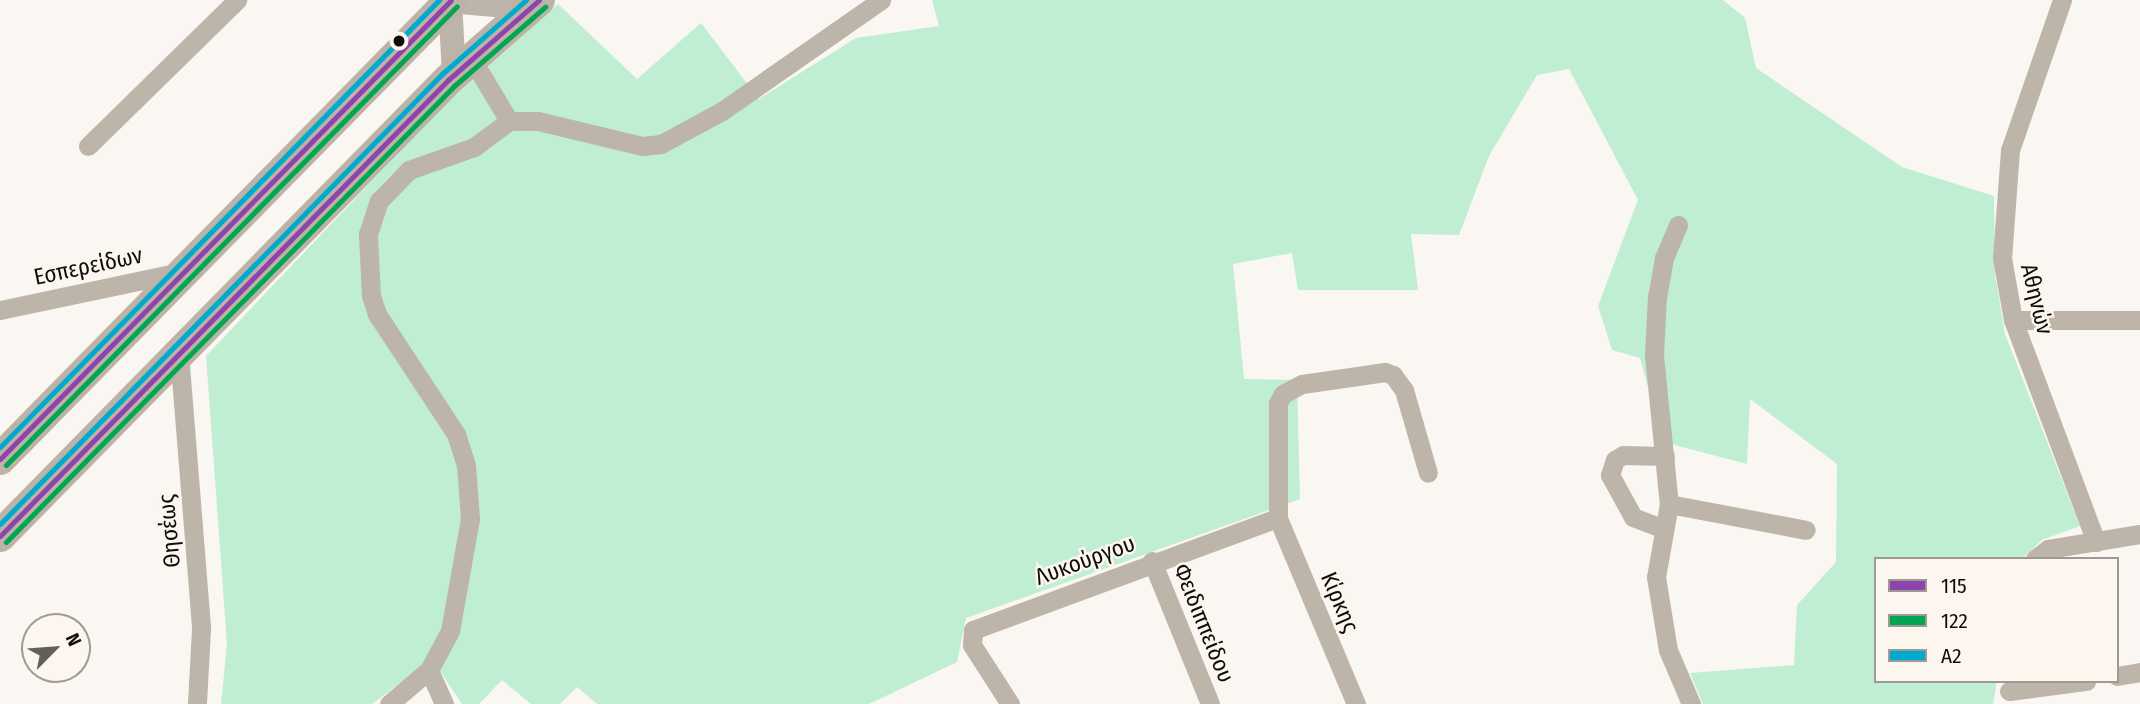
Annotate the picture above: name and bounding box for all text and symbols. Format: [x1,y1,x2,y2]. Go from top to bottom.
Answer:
unlabelled marker [392,34,406,48]
street label: Εσπερείδων [31,241,145,291]
street label: Αθηνών [2015,261,2059,337]
street label: Θησέως [152,493,186,569]
street label: Λυκούργου [1031,529,1139,591]
legend [1874,557,2119,683]
street label: Φειδιππείδου [1168,560,1240,686]
street label: Κίρκης [1315,568,1365,636]
text: 115 [1941,573,1967,599]
text: 122 [1941,608,1968,634]
north arrow [21,613,91,683]
text: N [61,630,86,650]
text: Α2 [1941,643,1962,669]

